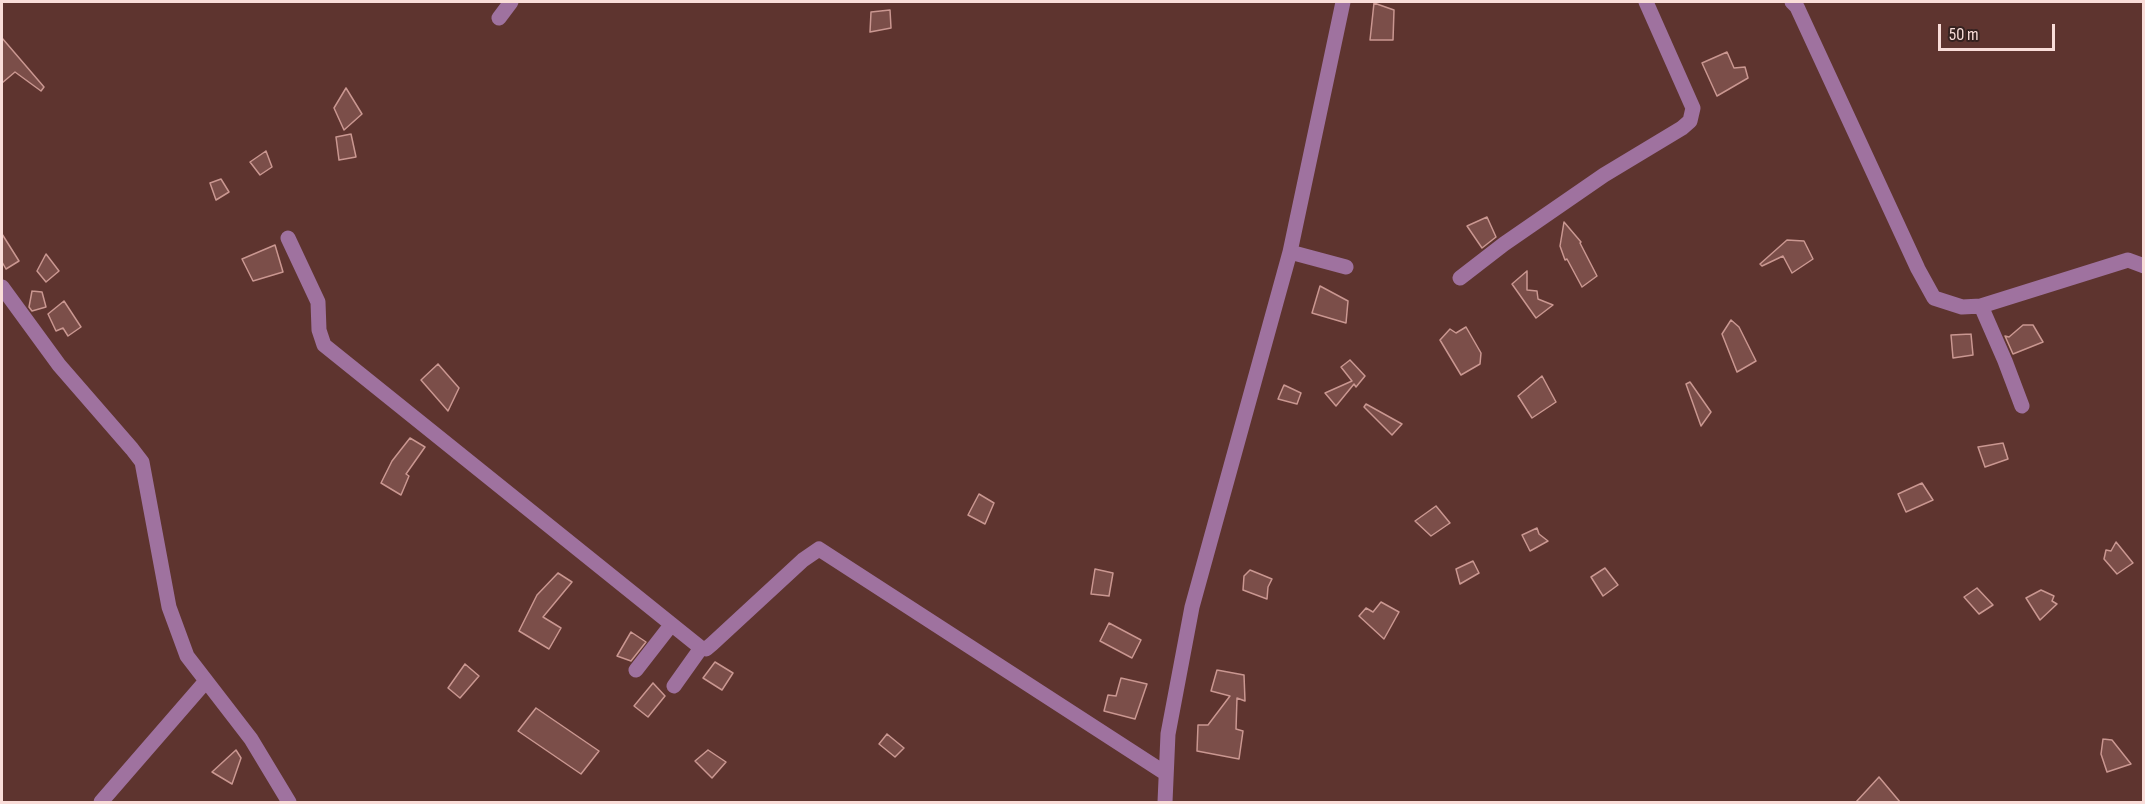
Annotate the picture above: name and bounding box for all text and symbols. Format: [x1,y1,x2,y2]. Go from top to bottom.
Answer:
scale bar [1941,12,2058,50]
text: 50 m [1949,24,1979,45]

